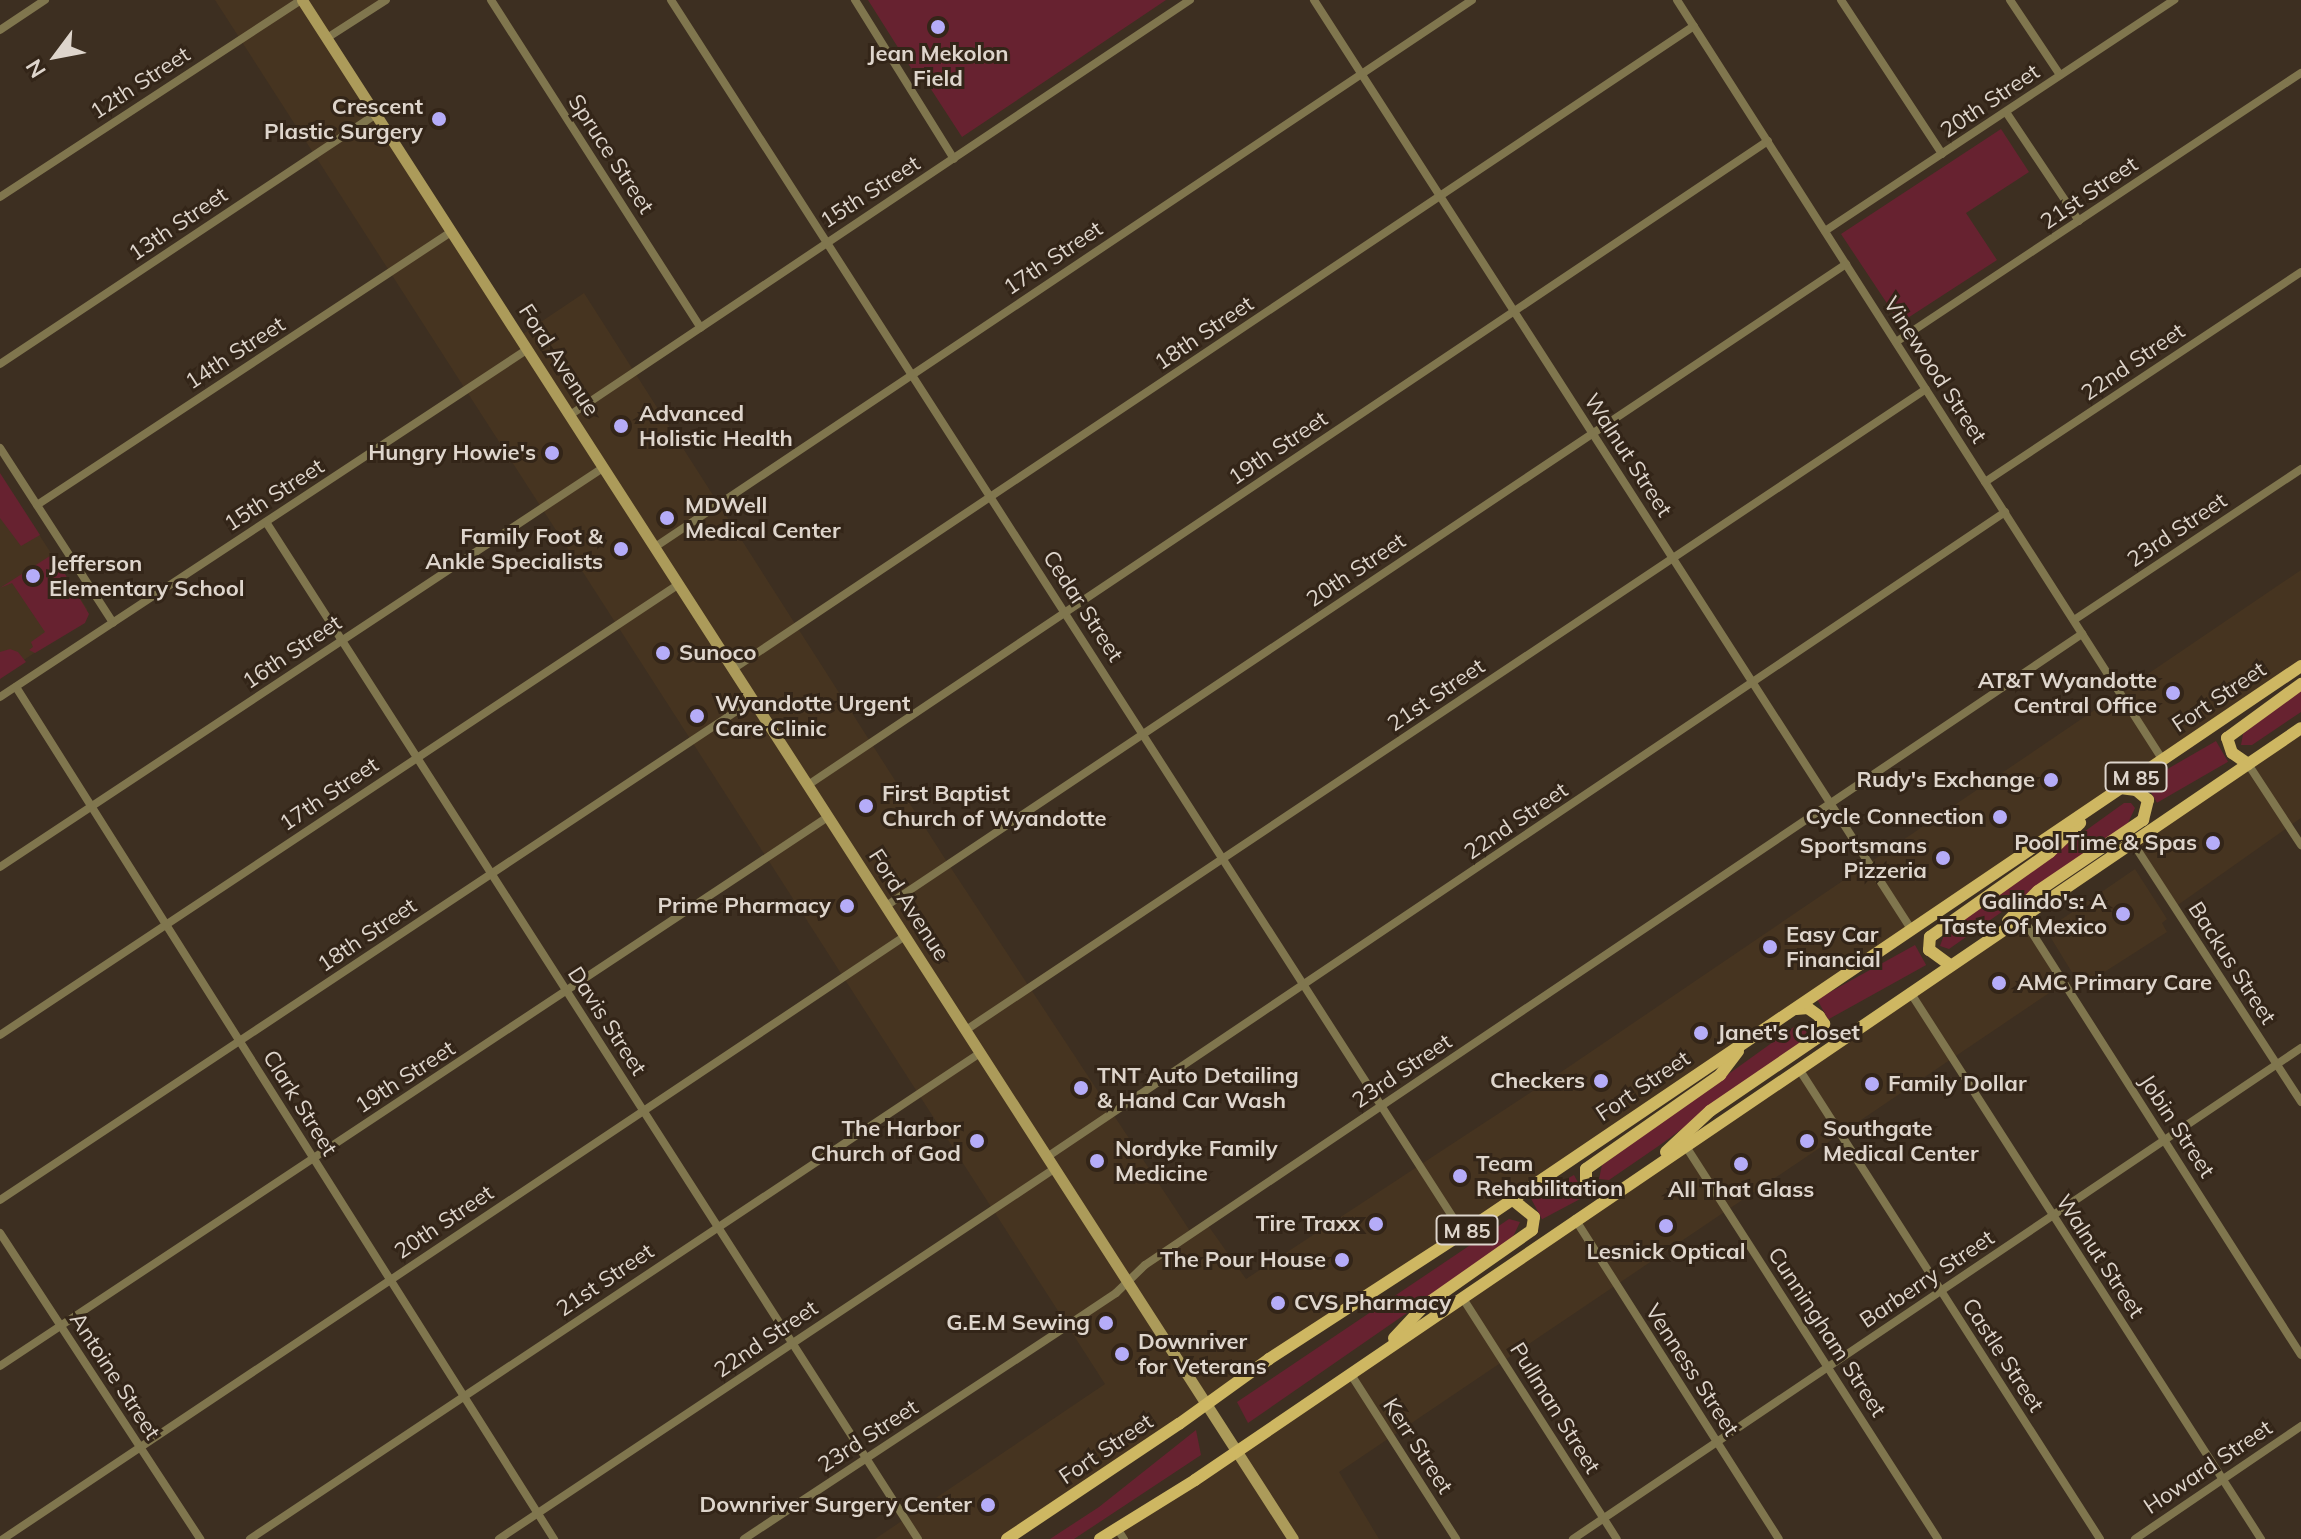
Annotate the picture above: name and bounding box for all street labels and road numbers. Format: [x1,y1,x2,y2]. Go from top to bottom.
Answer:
street label: 12th Street [85,41,195,125]
street label: 20th Street [1936,58,2044,144]
street label: Spruce Street [563,89,659,219]
street label: 15th Street [815,150,925,234]
street label: 21st Street [2035,151,2143,235]
street label: 13th Street [124,181,232,267]
street label: 17th Street [999,215,1107,301]
street label: 18th Street [1150,290,1258,376]
street label: Vinewood Street [1878,292,1992,448]
street label: Ford Avenue [513,299,605,421]
street label: 14th Street [180,311,290,395]
street label: 22nd Street [2076,318,2190,406]
street label: Walnut Street [1578,388,1678,522]
street label: 19th Street [1224,405,1332,491]
street label: 15th Street [219,453,329,537]
street label: 23rd Street [2122,487,2232,573]
street label: 20th Street [1302,527,1410,613]
street label: Cedar Street [1037,545,1129,667]
street label: 16th Street [238,609,346,695]
street label: 21st Street [1382,653,1490,737]
street label: Fort Street [2167,656,2271,738]
street label: 17th Street [275,751,383,837]
road number: M 85 [2104,761,2168,793]
street label: 22nd Street [1459,777,1573,865]
street label: Ford Avenue [863,844,955,966]
street label: 18th Street [313,892,421,978]
street label: Backus Street [2183,897,2281,1029]
street label: Davis Street [562,962,652,1080]
street label: 23rd Street [1347,1028,1457,1114]
street label: 19th Street [350,1035,460,1119]
street label: Clark Street [257,1045,343,1161]
street label: Fort Street [1591,1045,1695,1127]
street label: Jobin Street [2134,1069,2220,1183]
street label: 20th Street [390,1179,498,1265]
street label: Walnut Street [2050,1189,2150,1323]
road number: M 85 [1435,1214,1499,1246]
street label: Barberry Street [1855,1224,1999,1334]
street label: 21st Street [551,1238,659,1322]
street label: Cunningham Street [1762,1242,1892,1422]
street label: Castle Street [1956,1293,2050,1417]
street label: 22nd Street [709,1295,823,1383]
street label: Venness Street [1639,1299,1745,1441]
street label: Antoine Street [64,1308,166,1444]
street label: Pullman Street [1504,1338,1606,1478]
street label: Kerr Street [1377,1393,1459,1499]
street label: 23rd Street [813,1394,923,1478]
street label: Fort Street [1054,1408,1158,1490]
street label: Howard Street [2139,1414,2277,1520]

